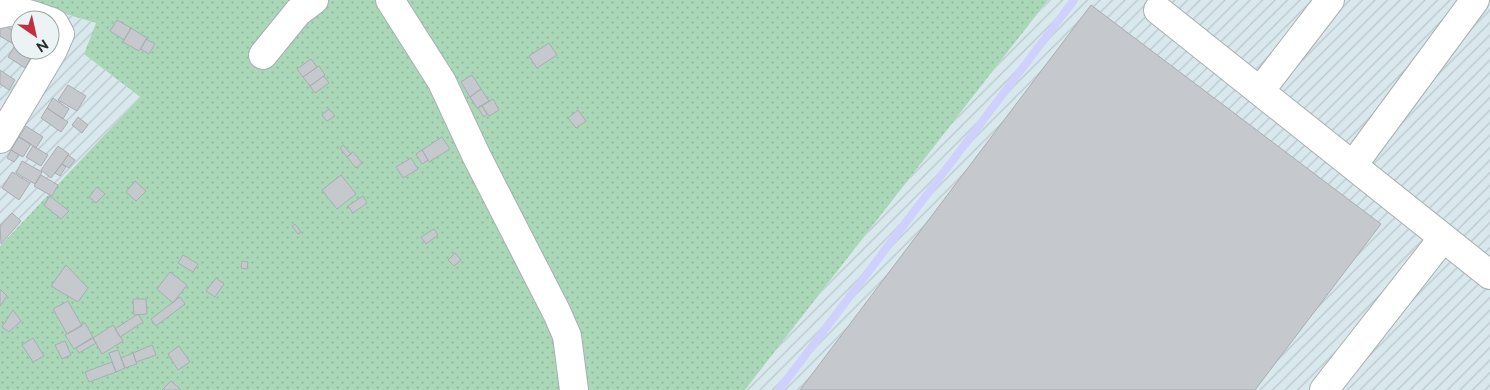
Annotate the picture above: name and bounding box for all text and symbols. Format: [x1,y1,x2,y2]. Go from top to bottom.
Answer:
north arrow [10,10,60,60]
text: N [33,36,51,55]

